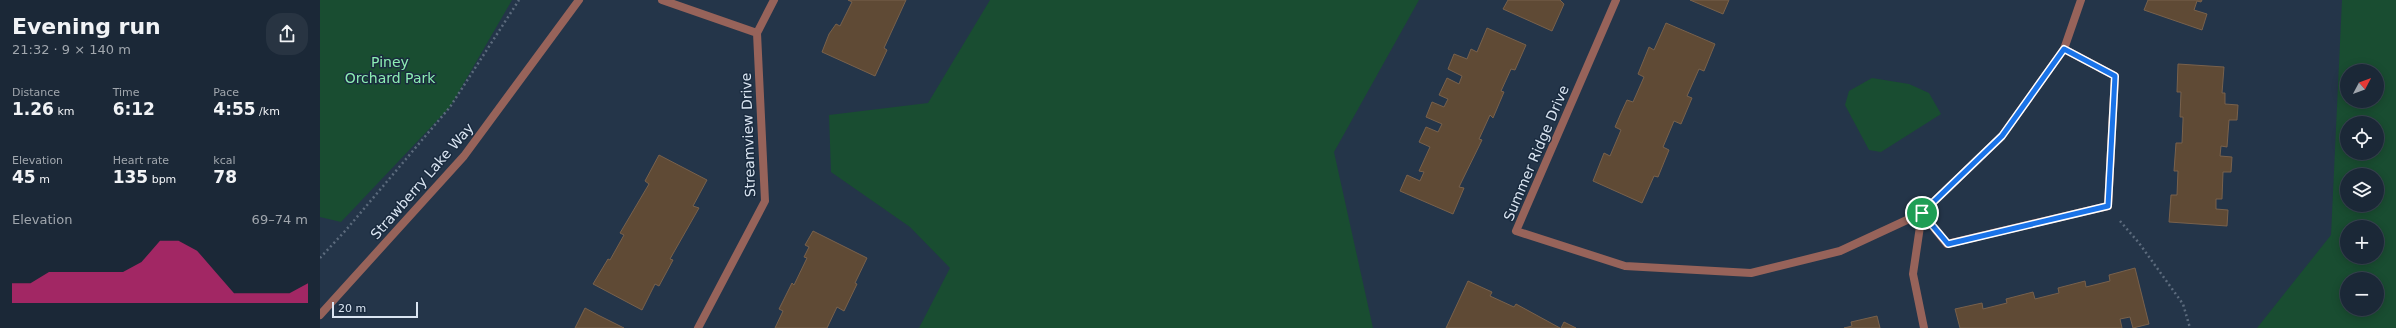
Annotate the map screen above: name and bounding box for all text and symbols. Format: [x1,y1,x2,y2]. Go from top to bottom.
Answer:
button: share [266,13,308,55]
text: Evening run [12,14,161,39]
text: 21:32 · 9 × 140 m [12,42,131,57]
park label: Piney Orchard Park [345,54,436,86]
north arrow [2340,64,2384,108]
map controls [2340,64,2384,316]
street label: Streamview Drive [738,72,758,198]
street label: Summer Ridge Drive [1500,83,1572,223]
text: Distance [12,86,60,99]
text: Time [113,86,140,99]
text: Pace [213,86,239,99]
text: 1.26 [12,99,54,119]
text: 6:12 [113,99,155,119]
text: 4:55 [213,99,256,119]
text: km [54,105,75,118]
text: /km [256,105,280,118]
button: locate [2340,116,2384,160]
street label: Strawberry Lake Way [367,120,477,242]
text: Elevation [12,154,63,167]
text: Heart rate [113,154,169,167]
text: kcal [213,154,236,167]
text: 45 [12,167,36,187]
text: 135 [113,167,148,187]
text: 78 [213,167,237,187]
button: layers [2340,168,2384,212]
text: m [36,173,50,186]
text: bpm [148,173,176,186]
pin [1905,196,1939,230]
icon: arrive [1911,202,1933,224]
text: Elevation [12,212,72,227]
text: 69–74 m [252,212,308,227]
button: + [2340,220,2384,264]
button: − [2340,272,2384,316]
scale bar [332,300,418,319]
text: 20 m [338,302,366,315]

